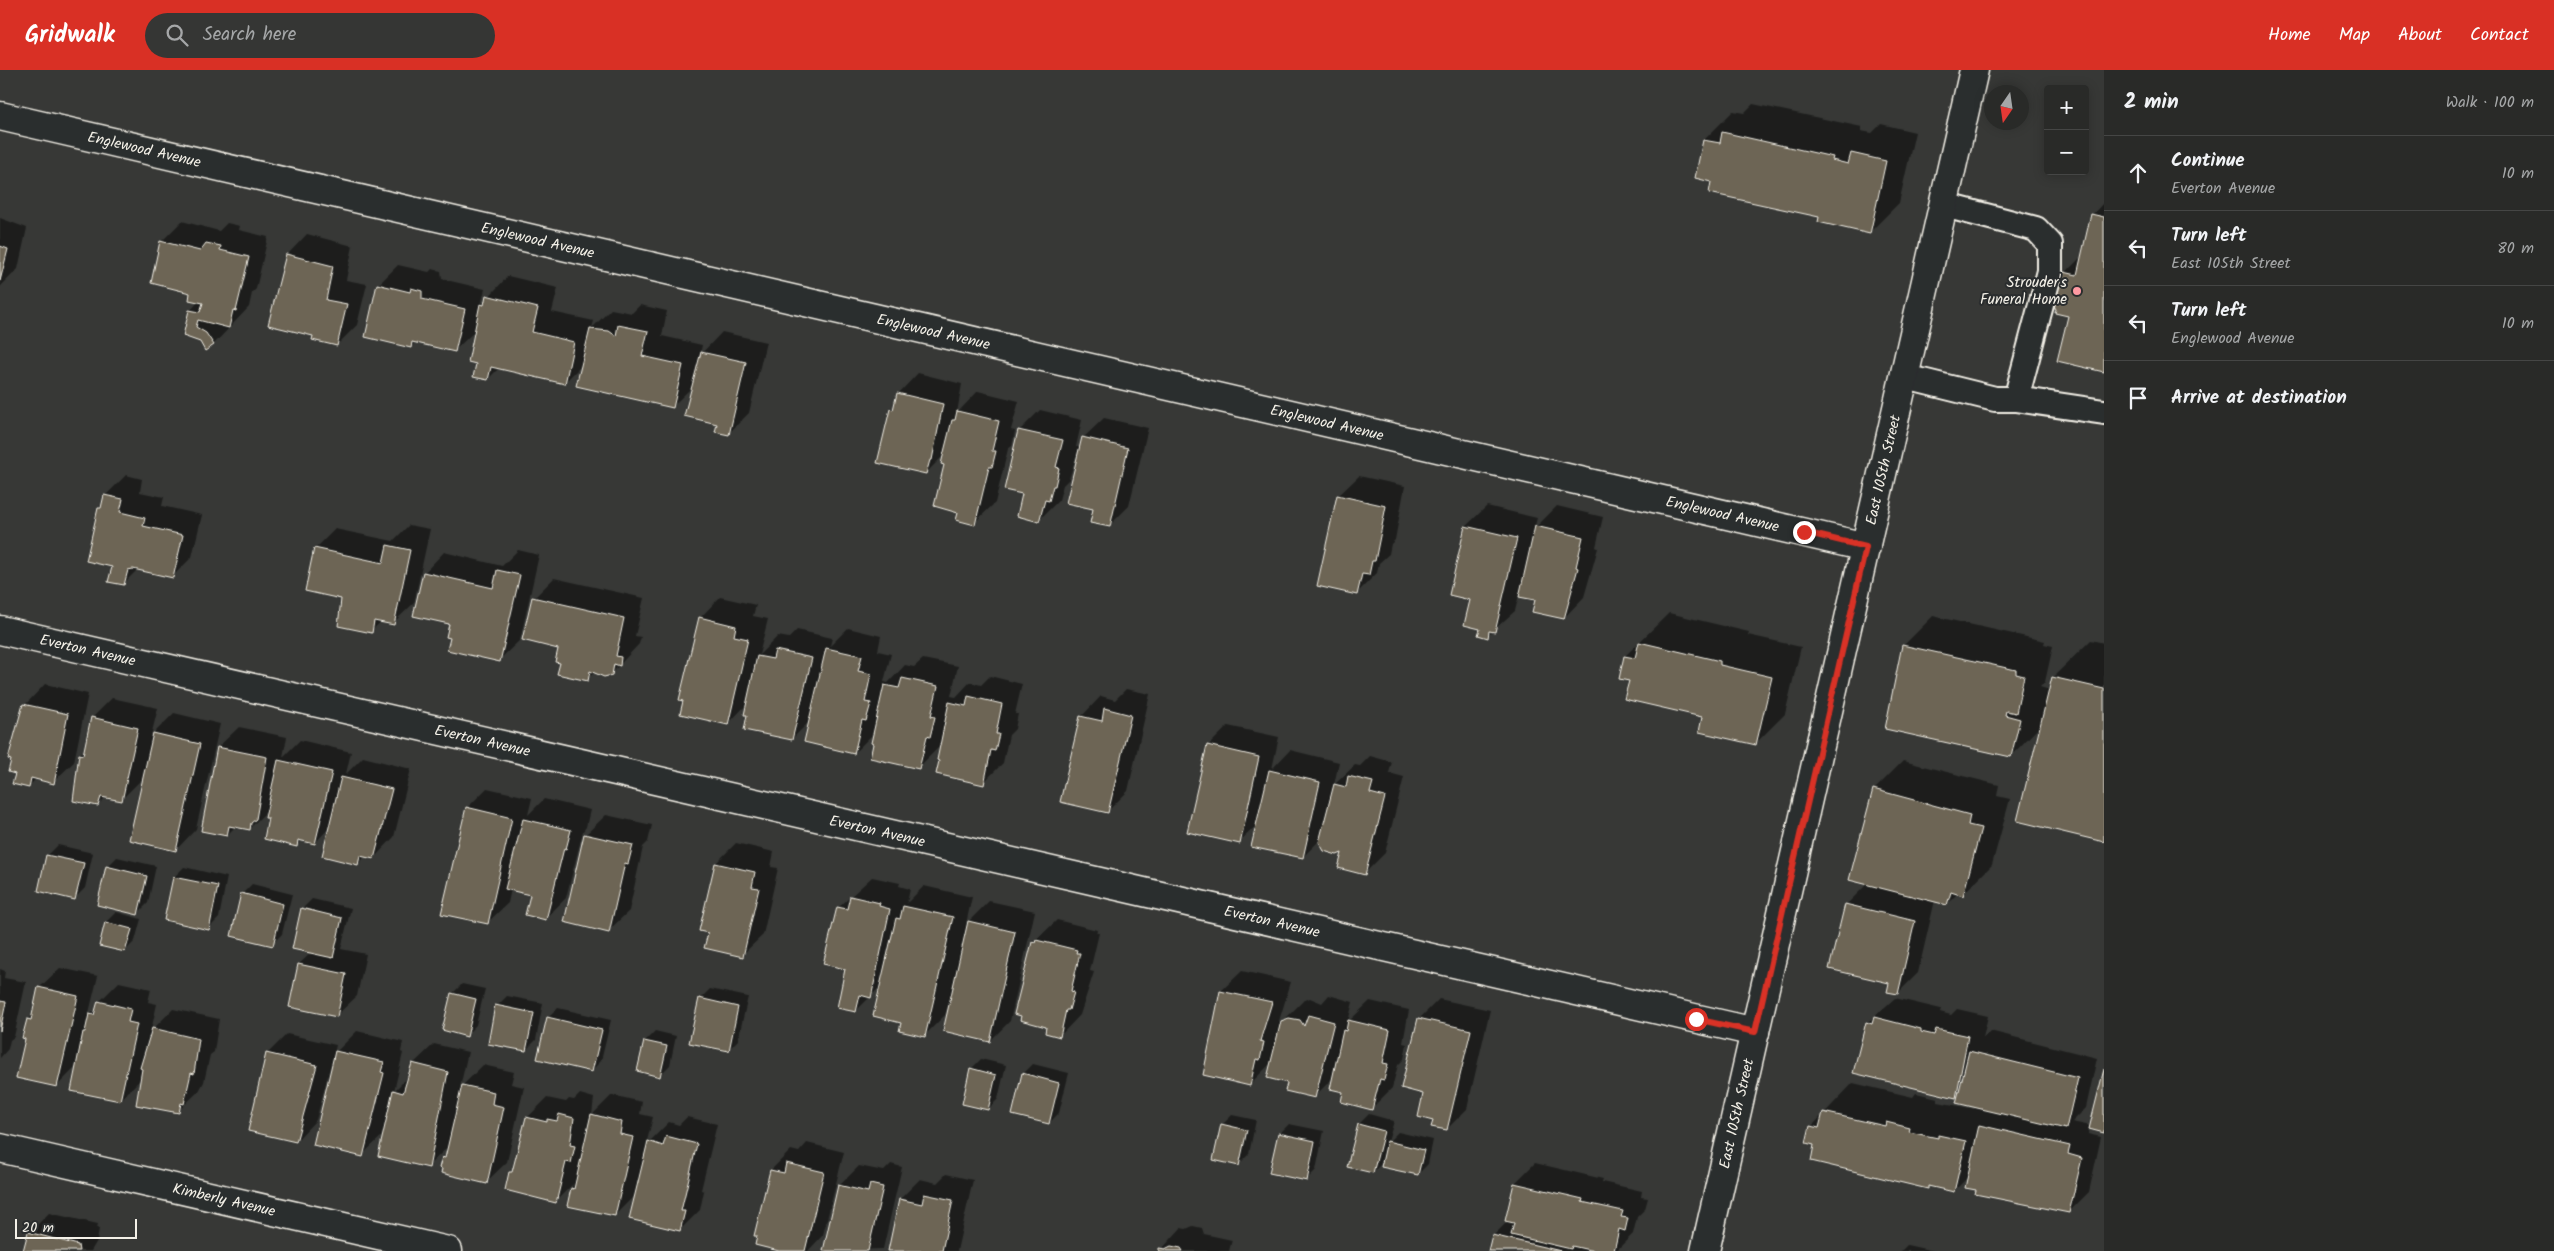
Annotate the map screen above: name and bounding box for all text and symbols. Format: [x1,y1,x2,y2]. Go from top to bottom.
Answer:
search box [145,13,495,58]
text: Gridwalk [25,16,115,55]
text: Search here [203,20,296,50]
icon: search [163,21,191,49]
text: Home [2268,21,2311,50]
text: Map [2339,21,2370,50]
text: About [2398,21,2442,50]
text: Contact [2470,21,2529,50]
north arrow [1984,85,2029,130]
map controls [2044,85,2089,175]
button: + [2044,85,2089,130]
text: 2 min [2124,86,2179,119]
text: Walk · 100 m [2446,90,2534,115]
street label: Englewood Avenue [85,126,203,175]
button: − [2044,130,2089,175]
text: Continue [2171,146,2244,176]
icon: ahead [2124,159,2152,187]
text: 10 m [2502,161,2534,186]
text: Everton Avenue [2171,176,2275,201]
street label: Englewood Avenue [478,216,597,266]
text: Turn left [2171,221,2246,251]
icon: left [2124,234,2152,262]
text: 80 m [2497,236,2534,261]
text: East 105th Street [2171,251,2291,276]
place label: Strouder's Funeral Home [1980,271,2068,312]
marker: Strouder's Funeral Home [2071,285,2083,297]
text: Turn left [2171,296,2246,326]
street label: Englewood Avenue [874,308,993,357]
icon: left [2124,309,2152,337]
text: 10 m [2502,311,2534,336]
text: Englewood Avenue [2171,326,2294,351]
text: Arrive at destination [2171,383,2347,413]
icon: arrive [2124,384,2152,412]
street label: Englewood Avenue [1268,399,1386,448]
street label: East 105th Street [1860,413,1908,528]
street label: Englewood Avenue [1663,490,1782,540]
route end [1793,521,1816,544]
street label: Everton Avenue [37,628,138,674]
street label: Everton Avenue [432,719,533,764]
street label: Everton Avenue [827,809,928,855]
street label: Everton Avenue [1222,900,1322,945]
route start [1685,1008,1708,1031]
street label: East 105th Street [1713,1056,1762,1171]
street label: Kimberly Avenue [170,1177,278,1224]
scale bar [15,1216,138,1239]
text: 20 m [22,1217,54,1239]

